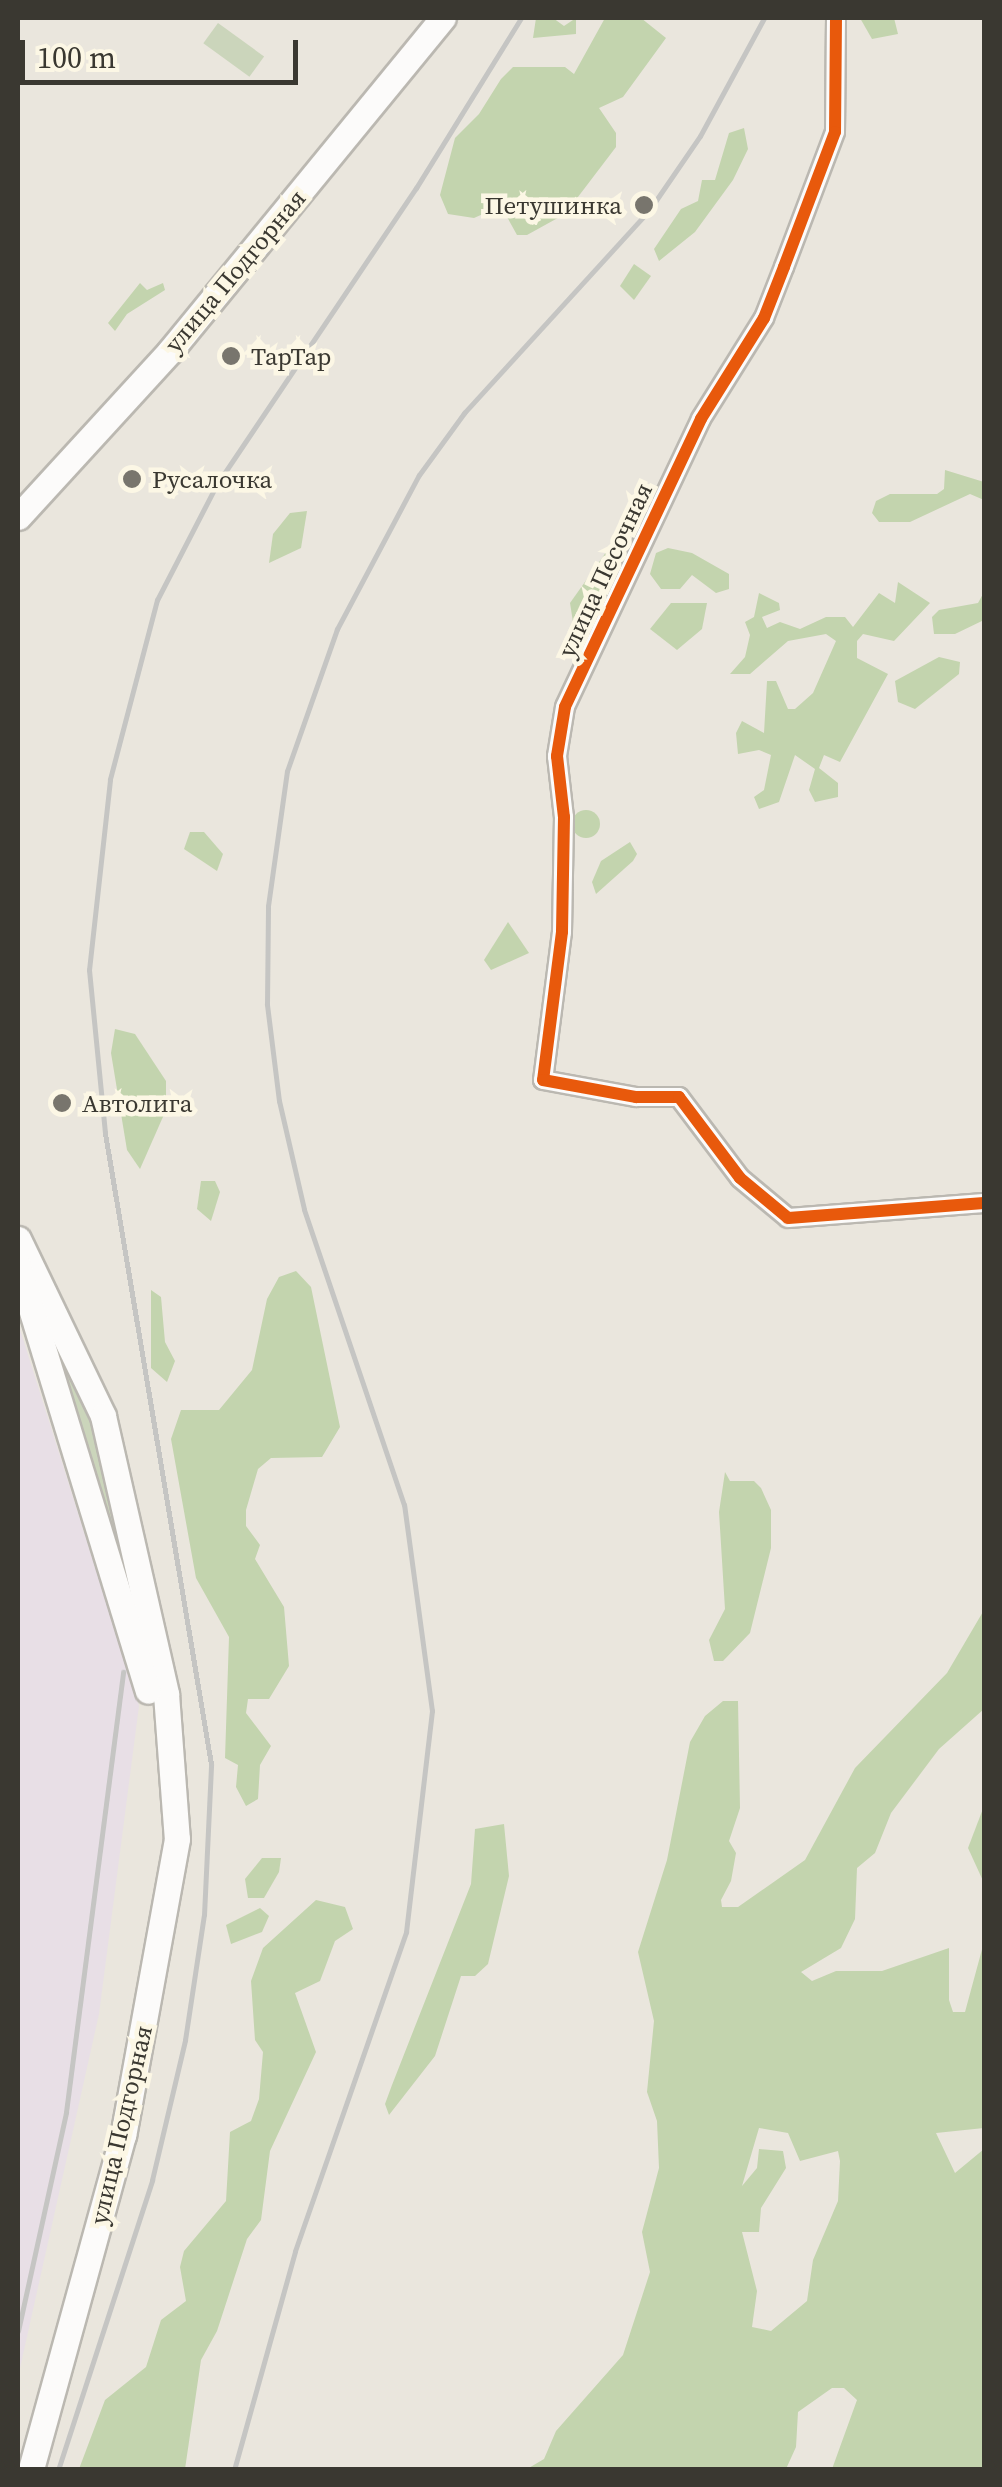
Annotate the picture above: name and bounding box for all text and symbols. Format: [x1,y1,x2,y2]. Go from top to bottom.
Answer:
scale bar [25,20,302,82]
text: 100 m [37,37,116,78]
street label: улица Подгорная [158,183,312,359]
place label: Петушинка [485,190,622,220]
marker: Петушинка [631,192,657,218]
place label: ТарТар [251,341,331,371]
marker: ТарТар [220,345,242,367]
place label: Русалочка [152,464,272,494]
marker: Русалочка [121,468,143,490]
street label: улица Песочная [551,478,659,662]
place label: Автолига [82,1088,192,1118]
marker: Автолига [51,1092,73,1114]
street label: улица Подгорная [83,2022,159,2228]

